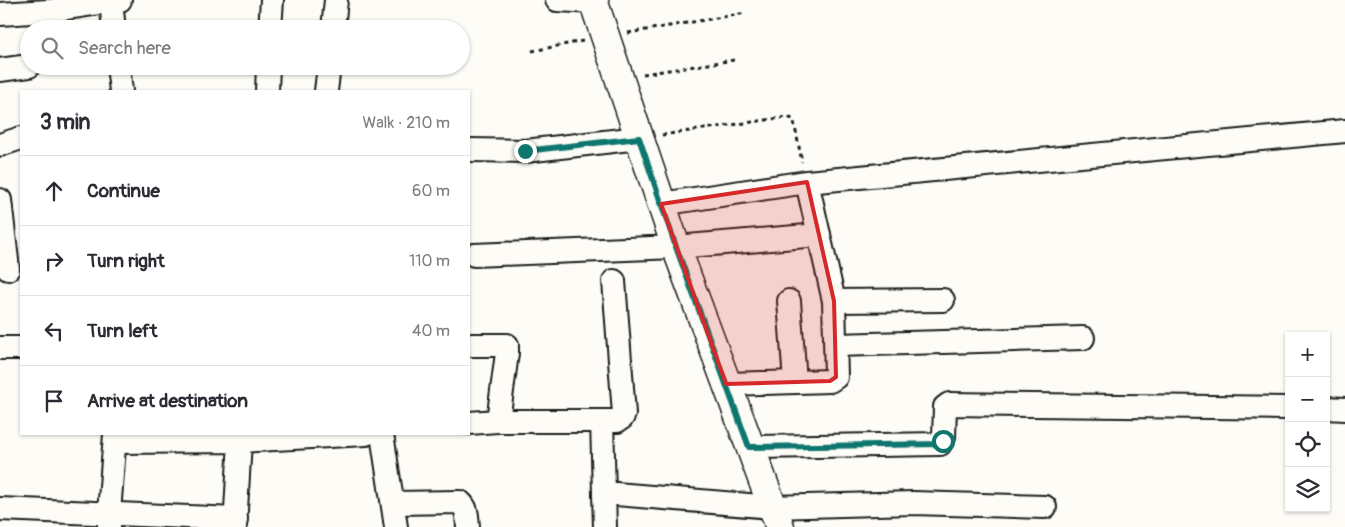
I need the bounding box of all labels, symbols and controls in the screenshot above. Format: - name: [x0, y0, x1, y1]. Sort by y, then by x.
- search box: [20, 20, 470, 75]
- icon: search: [38, 34, 66, 62]
- text: Search here: [78, 36, 171, 60]
- text: 3 min: [40, 109, 90, 136]
- text: Walk · 210 m: [362, 113, 450, 133]
- route end: [514, 140, 537, 163]
- icon: ahead: [40, 177, 68, 205]
- text: Continue: [87, 179, 160, 203]
- text: 60 m: [412, 181, 450, 201]
- icon: right: [40, 247, 68, 275]
- text: Turn right: [87, 249, 165, 273]
- text: 110 m: [409, 251, 450, 271]
- icon: left: [40, 317, 68, 345]
- text: Turn left: [87, 319, 157, 343]
- text: 40 m: [412, 321, 450, 341]
- map controls: [1285, 332, 1330, 512]
- button: +: [1285, 332, 1330, 377]
- button: −: [1285, 377, 1330, 422]
- icon: arrive: [40, 387, 68, 415]
- text: Arrive at destination: [87, 389, 248, 413]
- button: locate: [1285, 422, 1330, 467]
- route start: [932, 430, 955, 453]
- button: layers: [1285, 467, 1330, 512]

